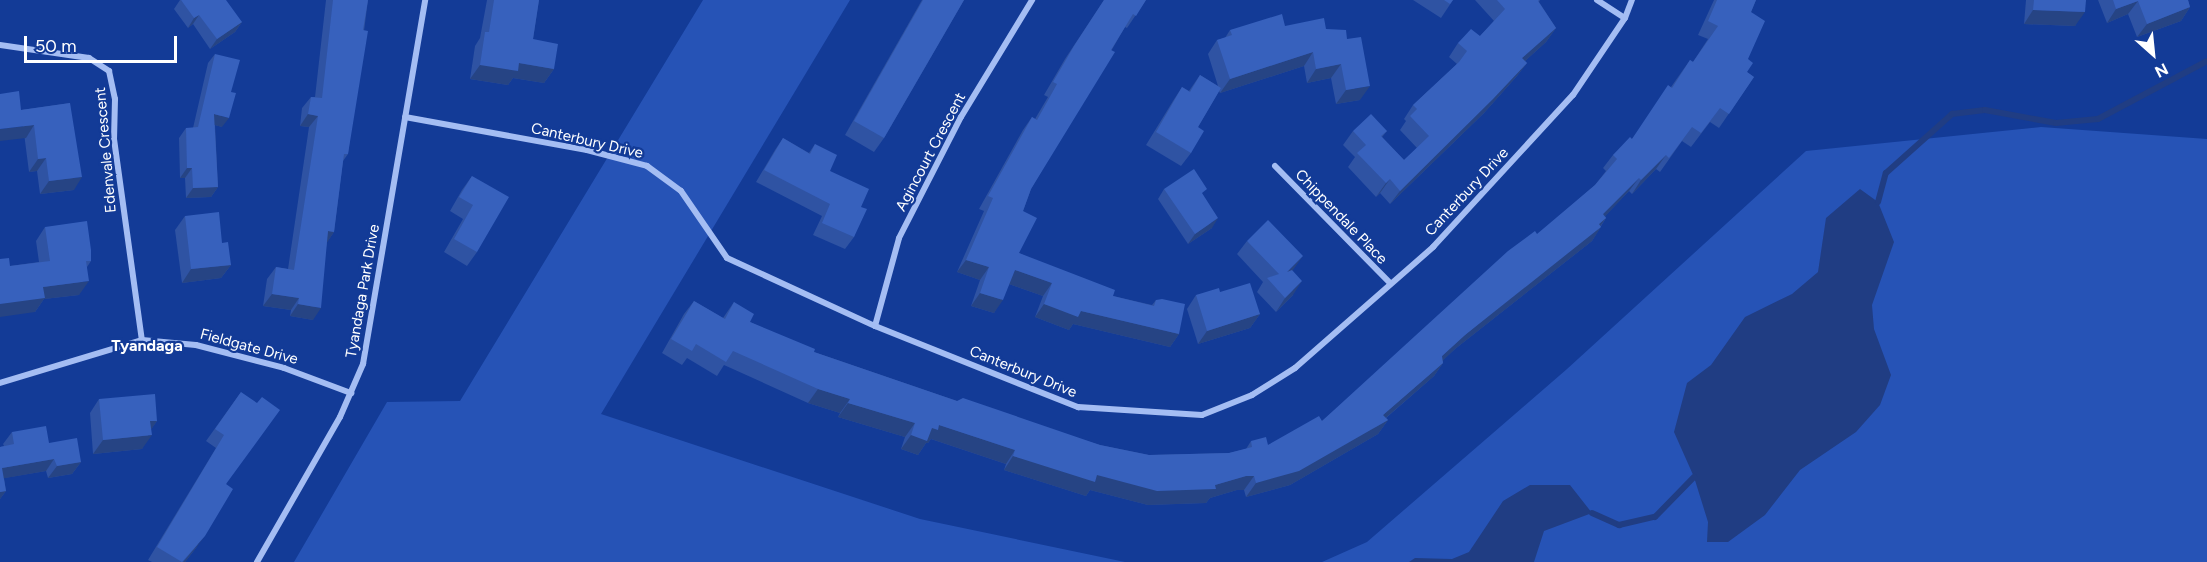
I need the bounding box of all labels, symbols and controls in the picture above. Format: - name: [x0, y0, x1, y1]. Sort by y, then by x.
- scale bar: [27, 24, 180, 62]
- north arrow: [2123, 24, 2183, 84]
- text: 50 m: [35, 35, 77, 57]
- text: N: [2152, 59, 2171, 82]
- street label: Edenvale Crescent: [92, 86, 120, 214]
- street label: Agincourt Crescent: [892, 90, 970, 214]
- street label: Canterbury Drive: [529, 119, 645, 163]
- street label: Canterbury Drive: [1421, 144, 1513, 240]
- street label: Chippendale Place: [1291, 166, 1391, 268]
- street label: Tyandaga Park Drive: [342, 223, 384, 359]
- street label: Fieldgate Drive: [198, 325, 300, 369]
- district label: Tyandaga: [111, 336, 183, 356]
- street label: Canterbury Drive: [967, 342, 1079, 402]

